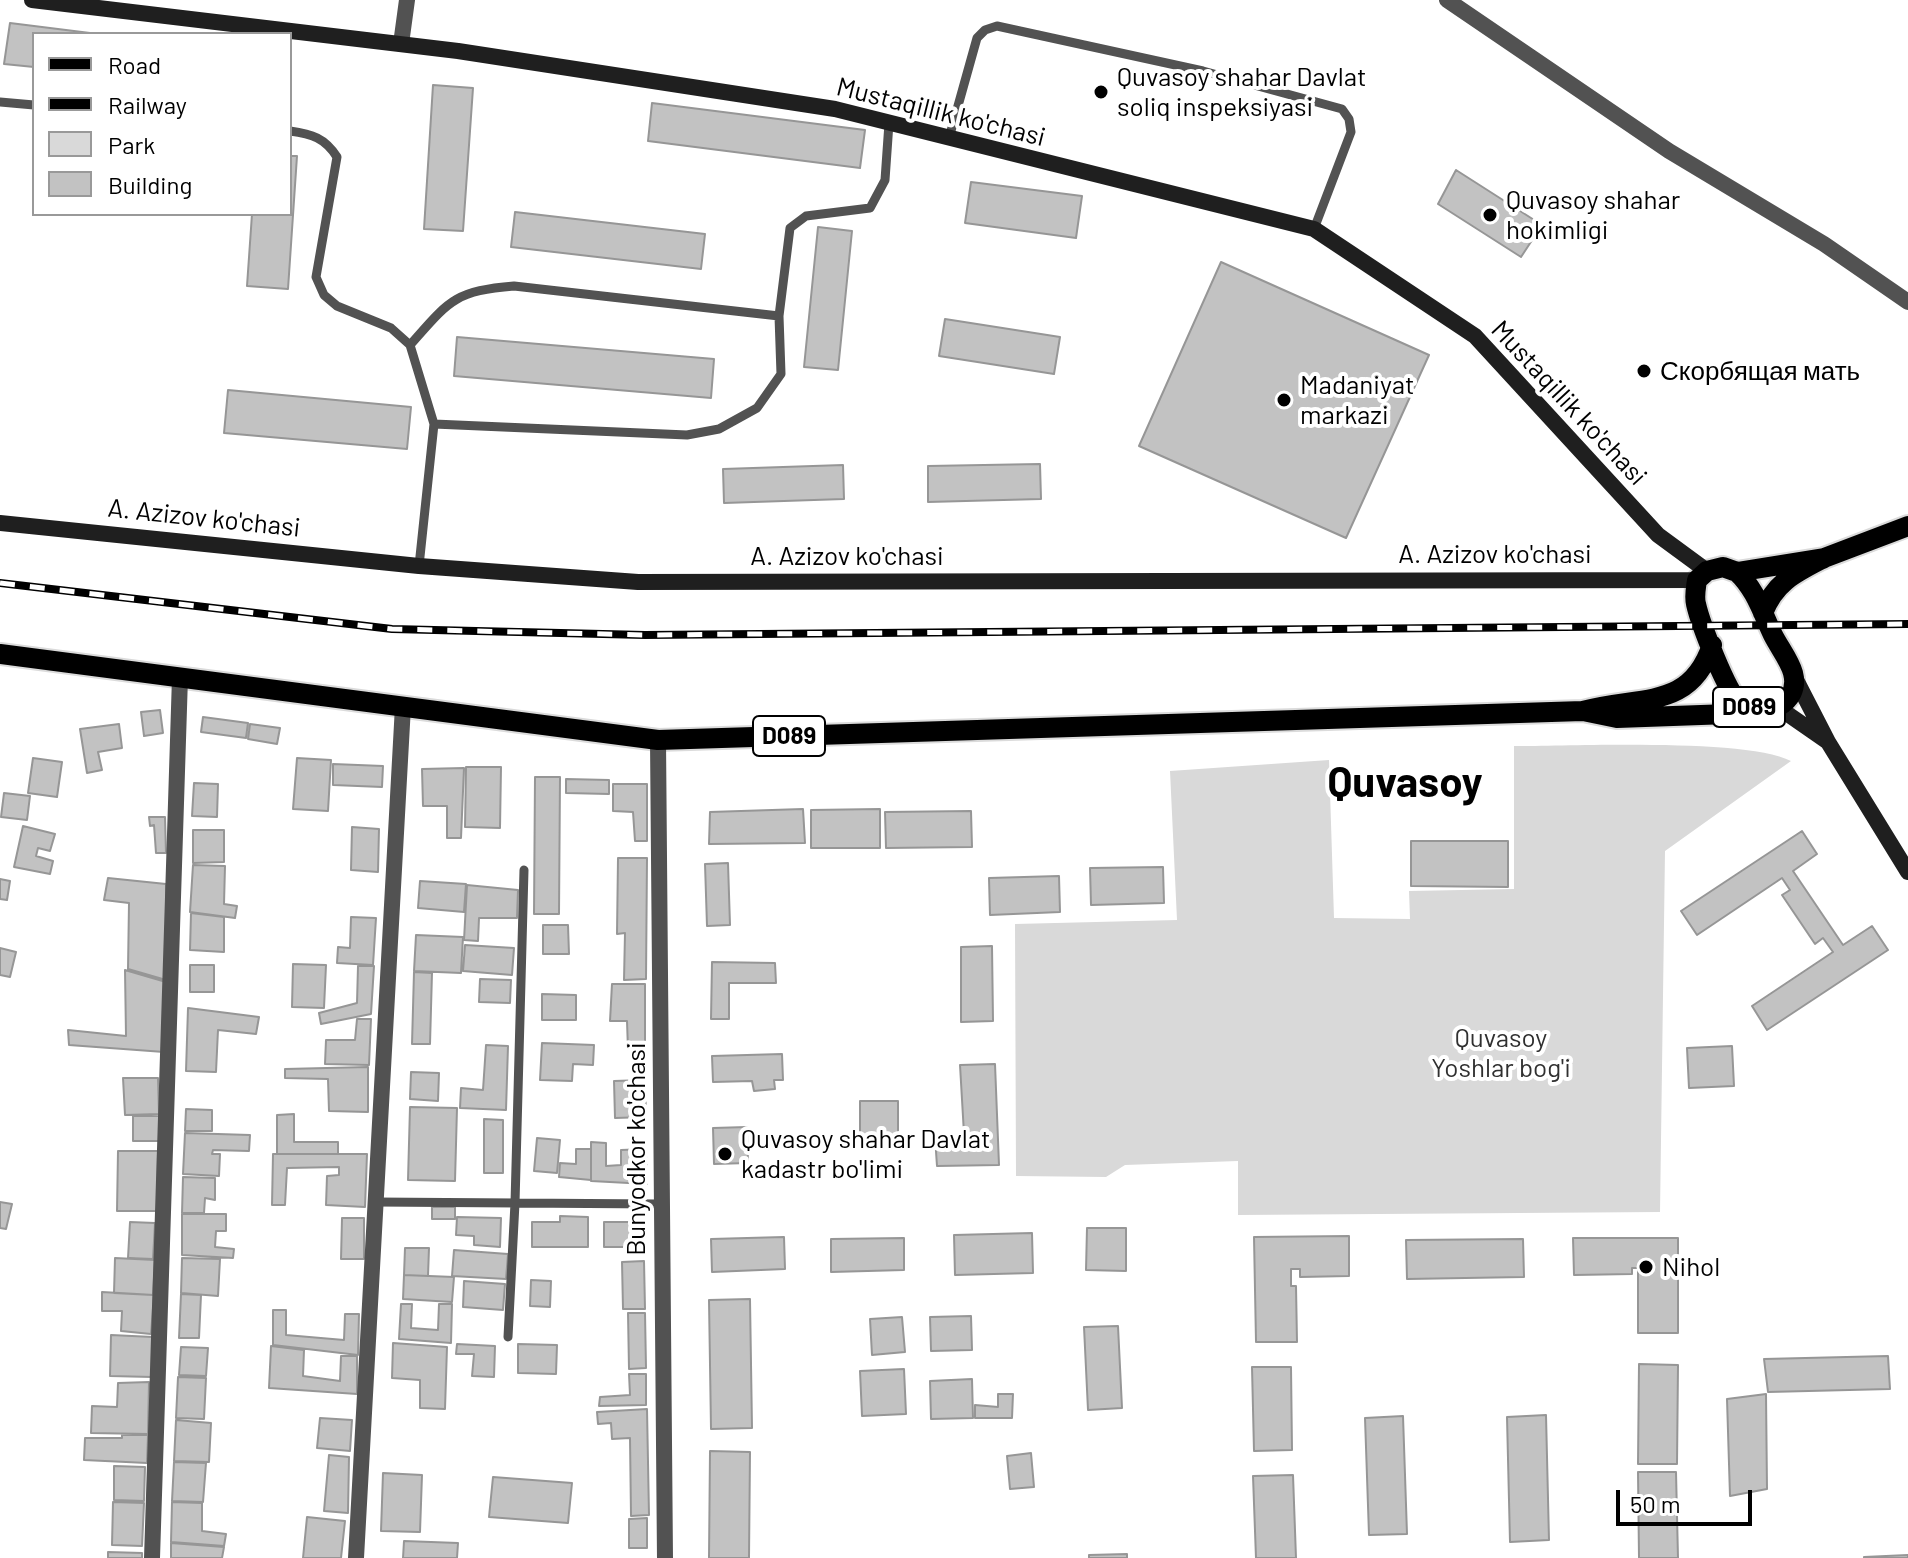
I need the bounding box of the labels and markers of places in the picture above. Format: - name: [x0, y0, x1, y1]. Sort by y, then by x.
- place label: Quvasoy shahar Davlat soliq inspeksiyasi: [1117, 61, 1366, 122]
- marker: Quvasoy shahar Davlat soliq inspeksiyasi: [1092, 83, 1110, 101]
- place label: Quvasoy shahar hokimligi: [1506, 184, 1680, 246]
- marker: Quvasoy shahar hokimligi: [1481, 206, 1499, 224]
- place label: Скорбящая мать: [1660, 355, 1860, 387]
- marker: Скорбящая мать: [1635, 362, 1653, 380]
- place label: Madaniyat markazi: [1300, 369, 1414, 430]
- marker: Madaniyat markazi: [1275, 391, 1293, 409]
- place label: Quvasoy shahar Davlat kadastr bo'limi: [741, 1123, 990, 1184]
- marker: Quvasoy shahar Davlat kadastr bo'limi: [716, 1145, 734, 1163]
- place label: Nihol: [1662, 1251, 1720, 1283]
- marker: Nihol: [1637, 1258, 1655, 1276]

